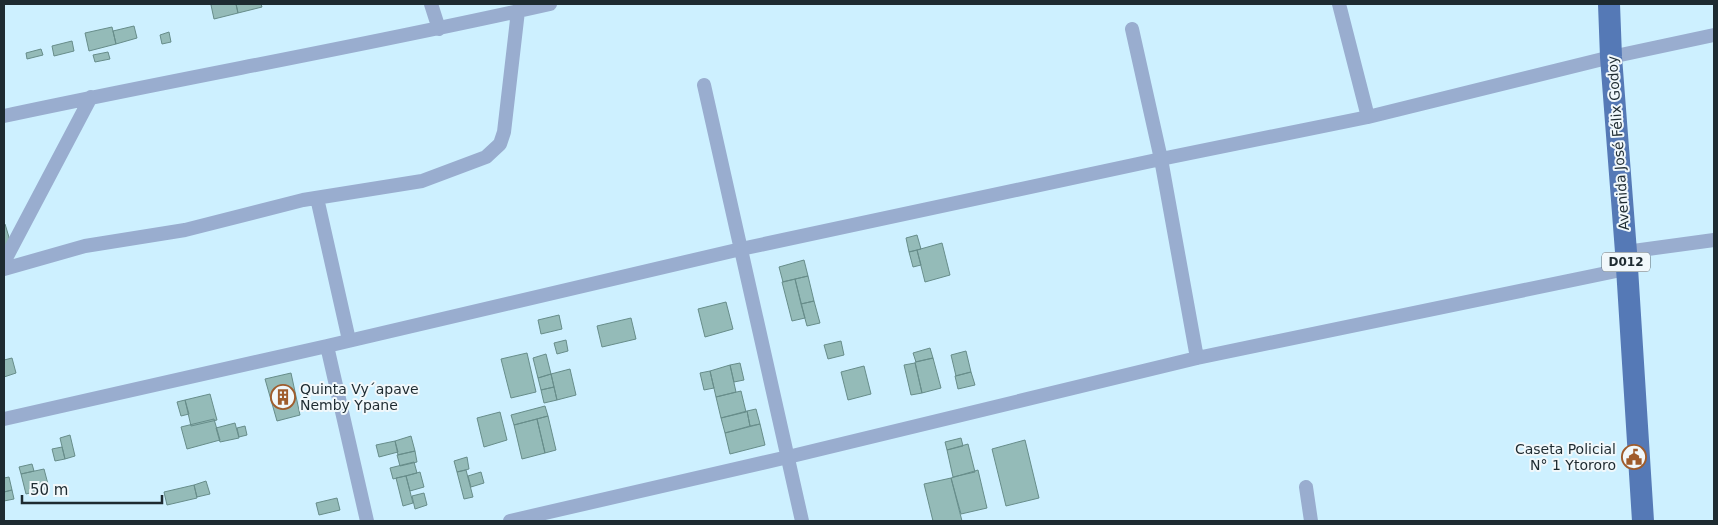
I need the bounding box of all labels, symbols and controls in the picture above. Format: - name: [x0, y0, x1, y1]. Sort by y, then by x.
- street label: Avenida José Félix Godoy: [1604, 55, 1632, 231]
- road number: D012: [1602, 252, 1650, 272]
- place label: Quinta Vy´apave Ñemby Ypane: [300, 381, 419, 413]
- building icon: Quinta Vy´apave Ñemby Ypane: [270, 384, 296, 410]
- place label: Caseta Policial N° 1 Ytororo: [1515, 441, 1616, 473]
- public building icon: Caseta Policial N° 1 Ytororo: [1621, 444, 1647, 470]
- scale bar: [22, 472, 162, 504]
- text: 50 m: [30, 481, 68, 499]

